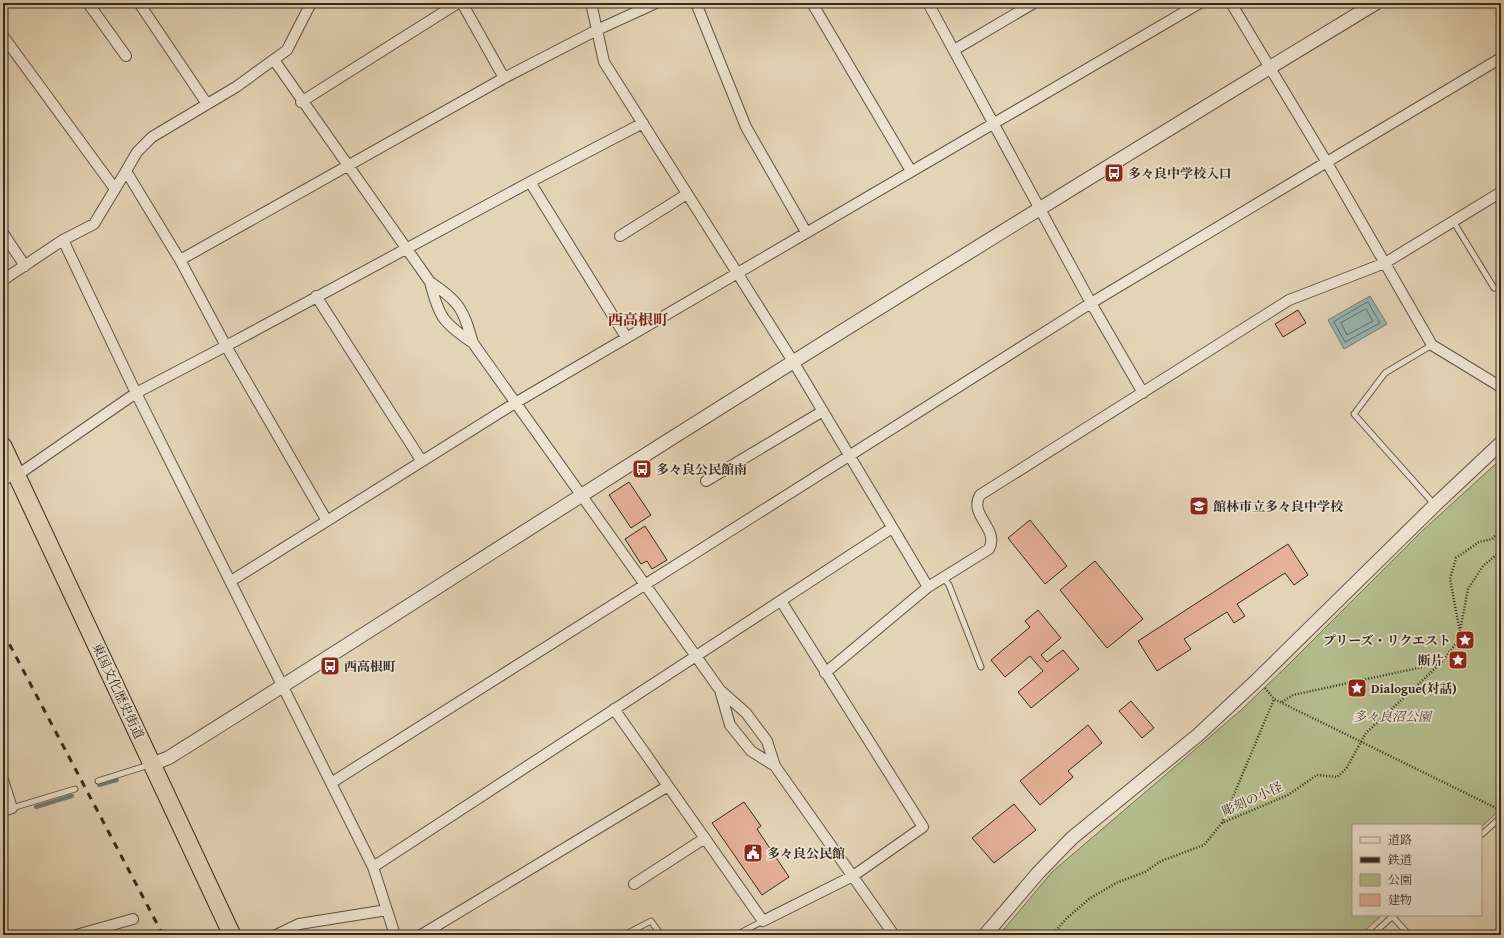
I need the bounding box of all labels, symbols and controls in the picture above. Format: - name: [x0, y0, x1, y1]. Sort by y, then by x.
- bus stop icon: 多々良中学校入口: [1103, 162, 1125, 184]
- place label: 多々良中学校入口: [1128, 164, 1232, 183]
- district label: 西高根町: [608, 309, 668, 330]
- bus stop icon: 多々良公民館南: [631, 458, 653, 480]
- place label: 多々良公民館南: [656, 460, 747, 479]
- school or university icon: 館林市立多々良中学校: [1188, 495, 1210, 517]
- place label: 館林市立多々良中学校: [1213, 497, 1344, 516]
- place icon: プリーズ・リクエスト: [1454, 629, 1476, 651]
- place label: プリーズ・リクエスト: [1323, 631, 1451, 650]
- street label: 東国文化歴史街道: [87, 640, 149, 742]
- place icon: 断片: [1447, 649, 1469, 671]
- place label: 断片: [1418, 651, 1444, 670]
- bus stop icon: 西高根町: [319, 655, 341, 677]
- place label: 西高根町: [344, 657, 396, 676]
- place icon: Dialogue(対話): [1346, 677, 1368, 699]
- place label: Dialogue(対話): [1371, 679, 1457, 698]
- park label: 多々良沼公園: [1353, 707, 1433, 726]
- street label: 彫刻の小径: [1218, 777, 1286, 821]
- legend: [1352, 824, 1482, 916]
- text: 道路: [1388, 831, 1412, 848]
- public building icon: 多々良公民館: [742, 842, 764, 864]
- place label: 多々良公民館: [767, 844, 845, 863]
- text: 鉄道: [1387, 851, 1412, 868]
- text: 公園: [1388, 871, 1412, 888]
- text: 建物: [1388, 891, 1412, 908]

